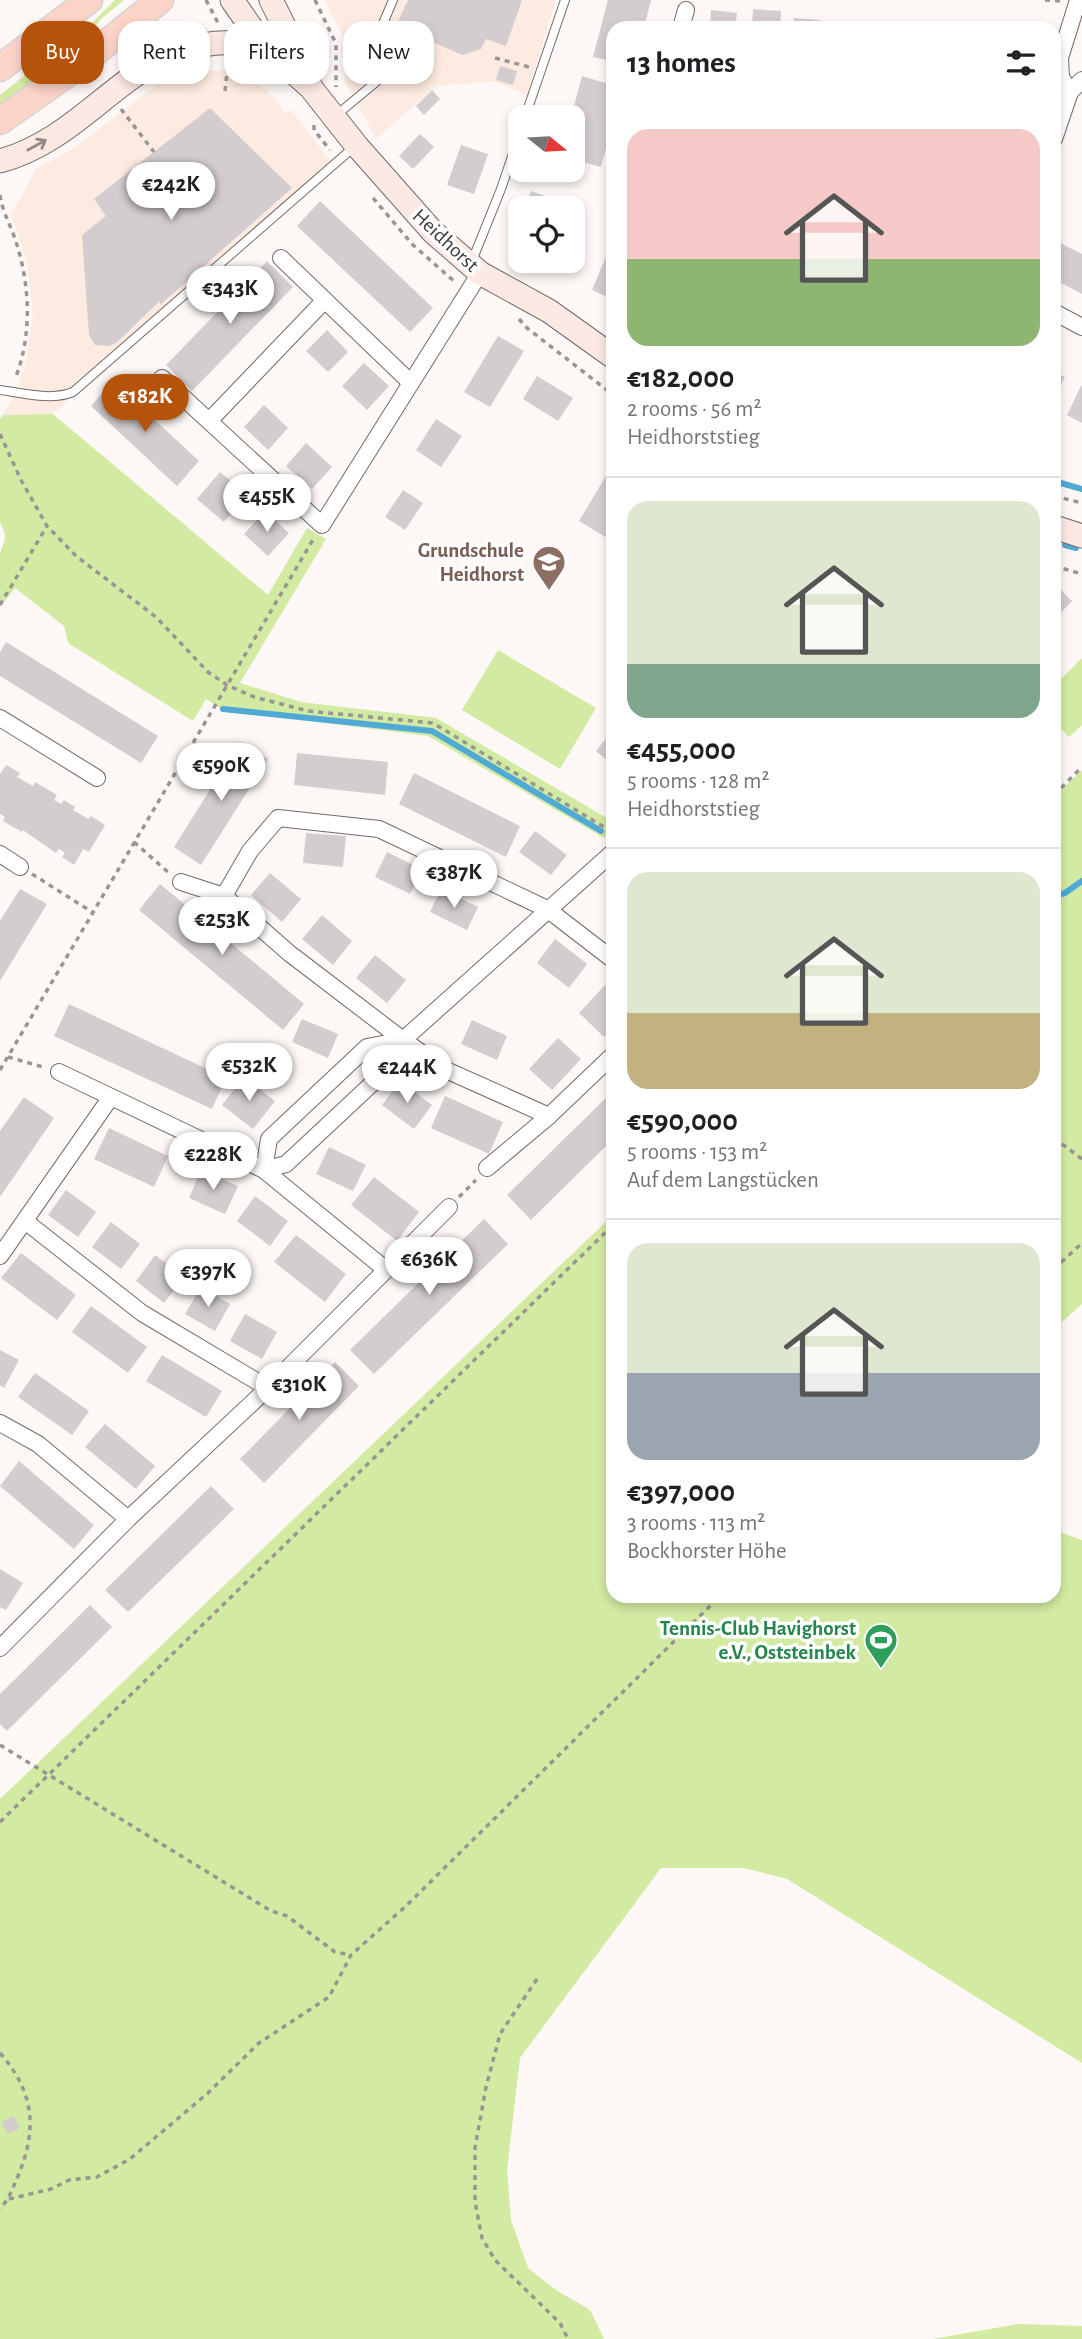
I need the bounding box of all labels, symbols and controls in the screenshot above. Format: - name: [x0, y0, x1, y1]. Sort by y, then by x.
- chip: Buy: [21, 21, 104, 84]
- chip: Rent: [118, 21, 210, 84]
- chip: Filters: [224, 21, 329, 84]
- chip: New: [343, 21, 434, 84]
- icon: filters: [1002, 44, 1040, 82]
- text: 13 homes: [627, 48, 736, 78]
- north arrow: [508, 105, 584, 182]
- map controls: [508, 105, 585, 273]
- one-way arrow: [26, 138, 47, 151]
- pin: €242K: [122, 162, 220, 222]
- text: €242K: [142, 173, 200, 196]
- icon: home: [771, 175, 897, 301]
- button: locate: [508, 196, 585, 273]
- street label: Heidhorst: [409, 205, 483, 276]
- pin: €343K: [181, 266, 279, 326]
- text: €343K: [202, 277, 258, 300]
- text: €182,000: [627, 363, 735, 393]
- pin: €182K: [96, 374, 194, 434]
- text: €182K: [118, 385, 172, 408]
- text: 2 rooms · 56 m²: [627, 398, 761, 421]
- text: Heidhorststieg: [627, 426, 760, 449]
- pin: €455K: [218, 475, 316, 534]
- text: €455K: [239, 485, 295, 508]
- place label: Grundschule Heidhorst: [418, 540, 524, 585]
- school or university icon: Grundschule Heidhorst: [530, 543, 568, 592]
- icon: home: [771, 547, 897, 673]
- text: €455,000: [627, 735, 736, 765]
- pin: €590K: [172, 744, 270, 803]
- text: €590K: [192, 754, 250, 777]
- text: 5 rooms · 128 m²: [627, 770, 769, 793]
- text: Heidhorststieg: [627, 798, 760, 821]
- pin: €387K: [405, 850, 503, 910]
- text: €387K: [426, 861, 482, 884]
- pin: €253K: [173, 898, 271, 957]
- text: €253K: [195, 908, 249, 931]
- icon: home: [771, 918, 897, 1044]
- pin: €532K: [200, 1044, 298, 1103]
- pin: €244K: [358, 1046, 456, 1105]
- text: €532K: [222, 1054, 276, 1077]
- text: €244K: [378, 1056, 436, 1079]
- text: €590,000: [627, 1106, 738, 1136]
- pin: €228K: [164, 1132, 262, 1192]
- text: 5 rooms · 153 m²: [627, 1141, 767, 1164]
- text: €228K: [184, 1143, 242, 1166]
- text: Auf dem Langstücken: [627, 1169, 819, 1192]
- pin: €636K: [380, 1238, 478, 1297]
- text: €636K: [401, 1248, 457, 1271]
- pin: €397K: [159, 1250, 257, 1309]
- text: €397K: [180, 1260, 236, 1283]
- icon: home: [771, 1289, 897, 1415]
- pin: €310K: [250, 1362, 348, 1422]
- text: €310K: [272, 1373, 326, 1396]
- text: €397,000: [627, 1477, 735, 1507]
- text: 3 rooms · 113 m²: [627, 1512, 765, 1535]
- text: Bockhorster Höhe: [627, 1540, 787, 1563]
- place label: Tennis-Club Havighorst e.V., Oststeinbek: [660, 1618, 857, 1663]
- sports icon: Tennis-Club Havighorst e.V., Oststeinbek: [862, 1621, 900, 1670]

